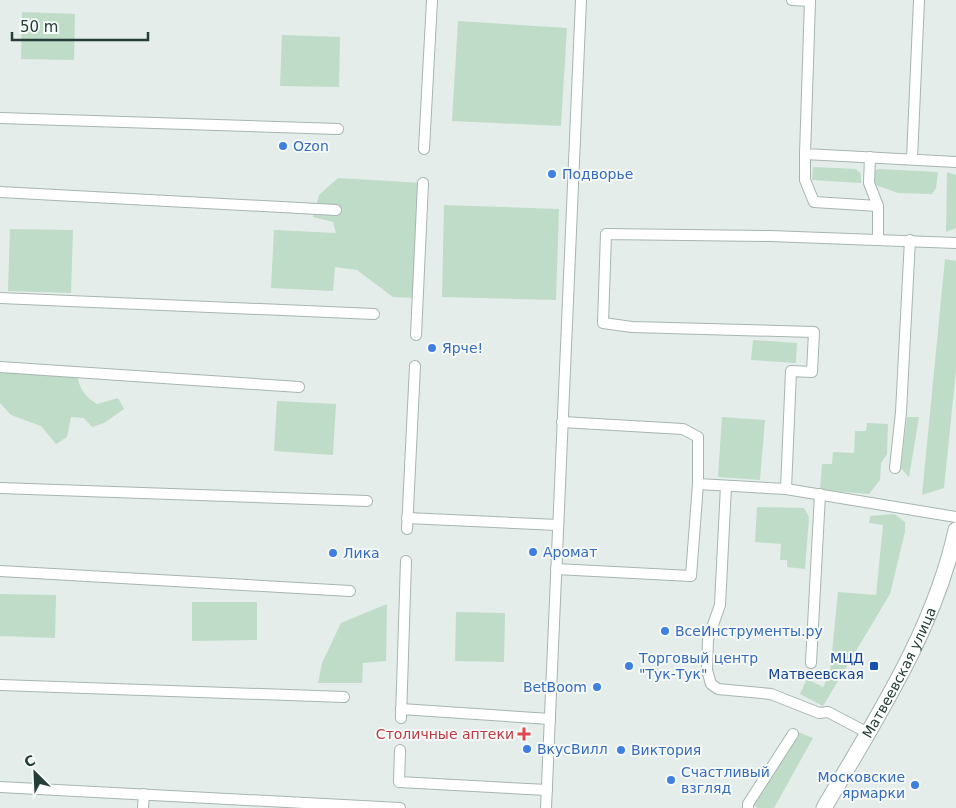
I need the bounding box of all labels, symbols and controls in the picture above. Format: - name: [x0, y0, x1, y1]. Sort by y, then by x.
- scale bar: [12, 10, 149, 42]
- text: 50 m: [20, 18, 58, 36]
- place label: Ozon: [293, 138, 329, 154]
- marker: Ozon: [277, 140, 289, 152]
- place label: Подворье: [562, 166, 633, 182]
- marker: Подворье: [546, 168, 558, 180]
- place label: Ярче!: [442, 340, 483, 356]
- marker: Ярче!: [426, 342, 438, 354]
- place label: Аромат: [543, 544, 597, 560]
- place label: Лика: [343, 545, 380, 561]
- marker: Аромат: [527, 546, 539, 558]
- marker: Лика: [327, 547, 339, 559]
- street label: Матвеевская улица: [859, 605, 939, 741]
- place label: ВсеИнструменты.ру: [675, 623, 823, 639]
- marker: ВсеИнструменты.ру: [659, 625, 671, 637]
- place label: Торговый центр "Тук-Тук": [638, 650, 758, 682]
- place label: МЦД Матвеевская: [768, 650, 864, 682]
- marker: Торговый центр "Тук-Тук": [623, 660, 635, 672]
- marker: МЦД Матвеевская: [868, 660, 880, 672]
- place label: BetBoom: [523, 679, 587, 695]
- marker: BetBoom: [591, 681, 603, 693]
- place label: Столичные аптеки: [376, 726, 514, 742]
- marker: Столичные аптеки: [518, 728, 530, 740]
- place label: ВкусВилл: [537, 741, 608, 757]
- place label: Виктория: [631, 742, 701, 758]
- marker: ВкусВилл: [521, 743, 533, 755]
- marker: Виктория: [615, 744, 627, 756]
- north arrow: [10, 748, 60, 798]
- text: С: [22, 752, 38, 771]
- place label: Счастливый взгляд: [681, 764, 770, 796]
- place label: Московские ярмарки: [818, 769, 905, 801]
- marker: Счастливый взгляд: [665, 774, 677, 786]
- marker: Московские ярмарки: [909, 779, 921, 791]

